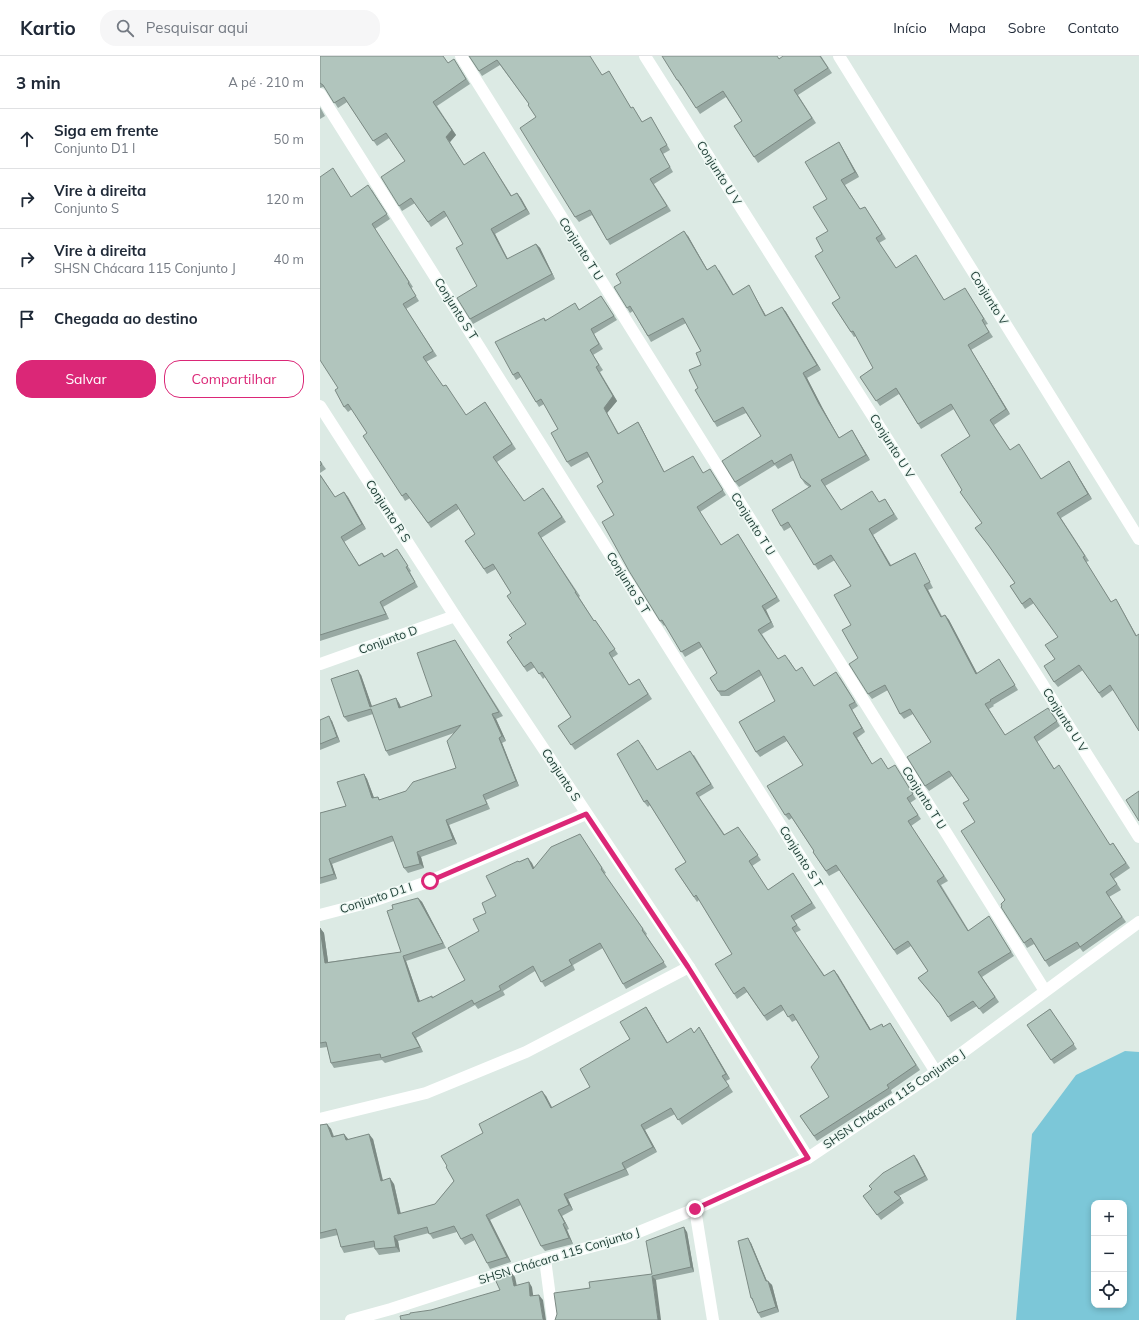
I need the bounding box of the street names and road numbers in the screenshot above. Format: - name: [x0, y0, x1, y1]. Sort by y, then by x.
- street label: Conjunto U V: [694, 138, 745, 208]
- street label: Conjunto T U: [556, 214, 607, 283]
- street label: Conjunto V: [967, 268, 1012, 328]
- street label: Conjunto S T: [431, 275, 482, 343]
- street label: Conjunto U V: [867, 411, 918, 481]
- street label: Conjunto R S: [363, 477, 414, 545]
- street label: Conjunto T U: [728, 489, 779, 558]
- street label: Conjunto S T: [603, 549, 654, 617]
- street label: Conjunto D: [356, 622, 419, 657]
- street label: Conjunto U V: [1040, 685, 1091, 755]
- street label: Conjunto S: [539, 745, 584, 804]
- street label: Conjunto T U: [899, 763, 950, 832]
- street label: Conjunto S T: [776, 823, 827, 891]
- street label: Conjunto D1 I: [338, 879, 414, 916]
- street label: SHSN Chácara 115 Conjunto J: [820, 1045, 967, 1152]
- street label: SHSN Chácara 115 Conjunto J: [476, 1224, 641, 1287]

